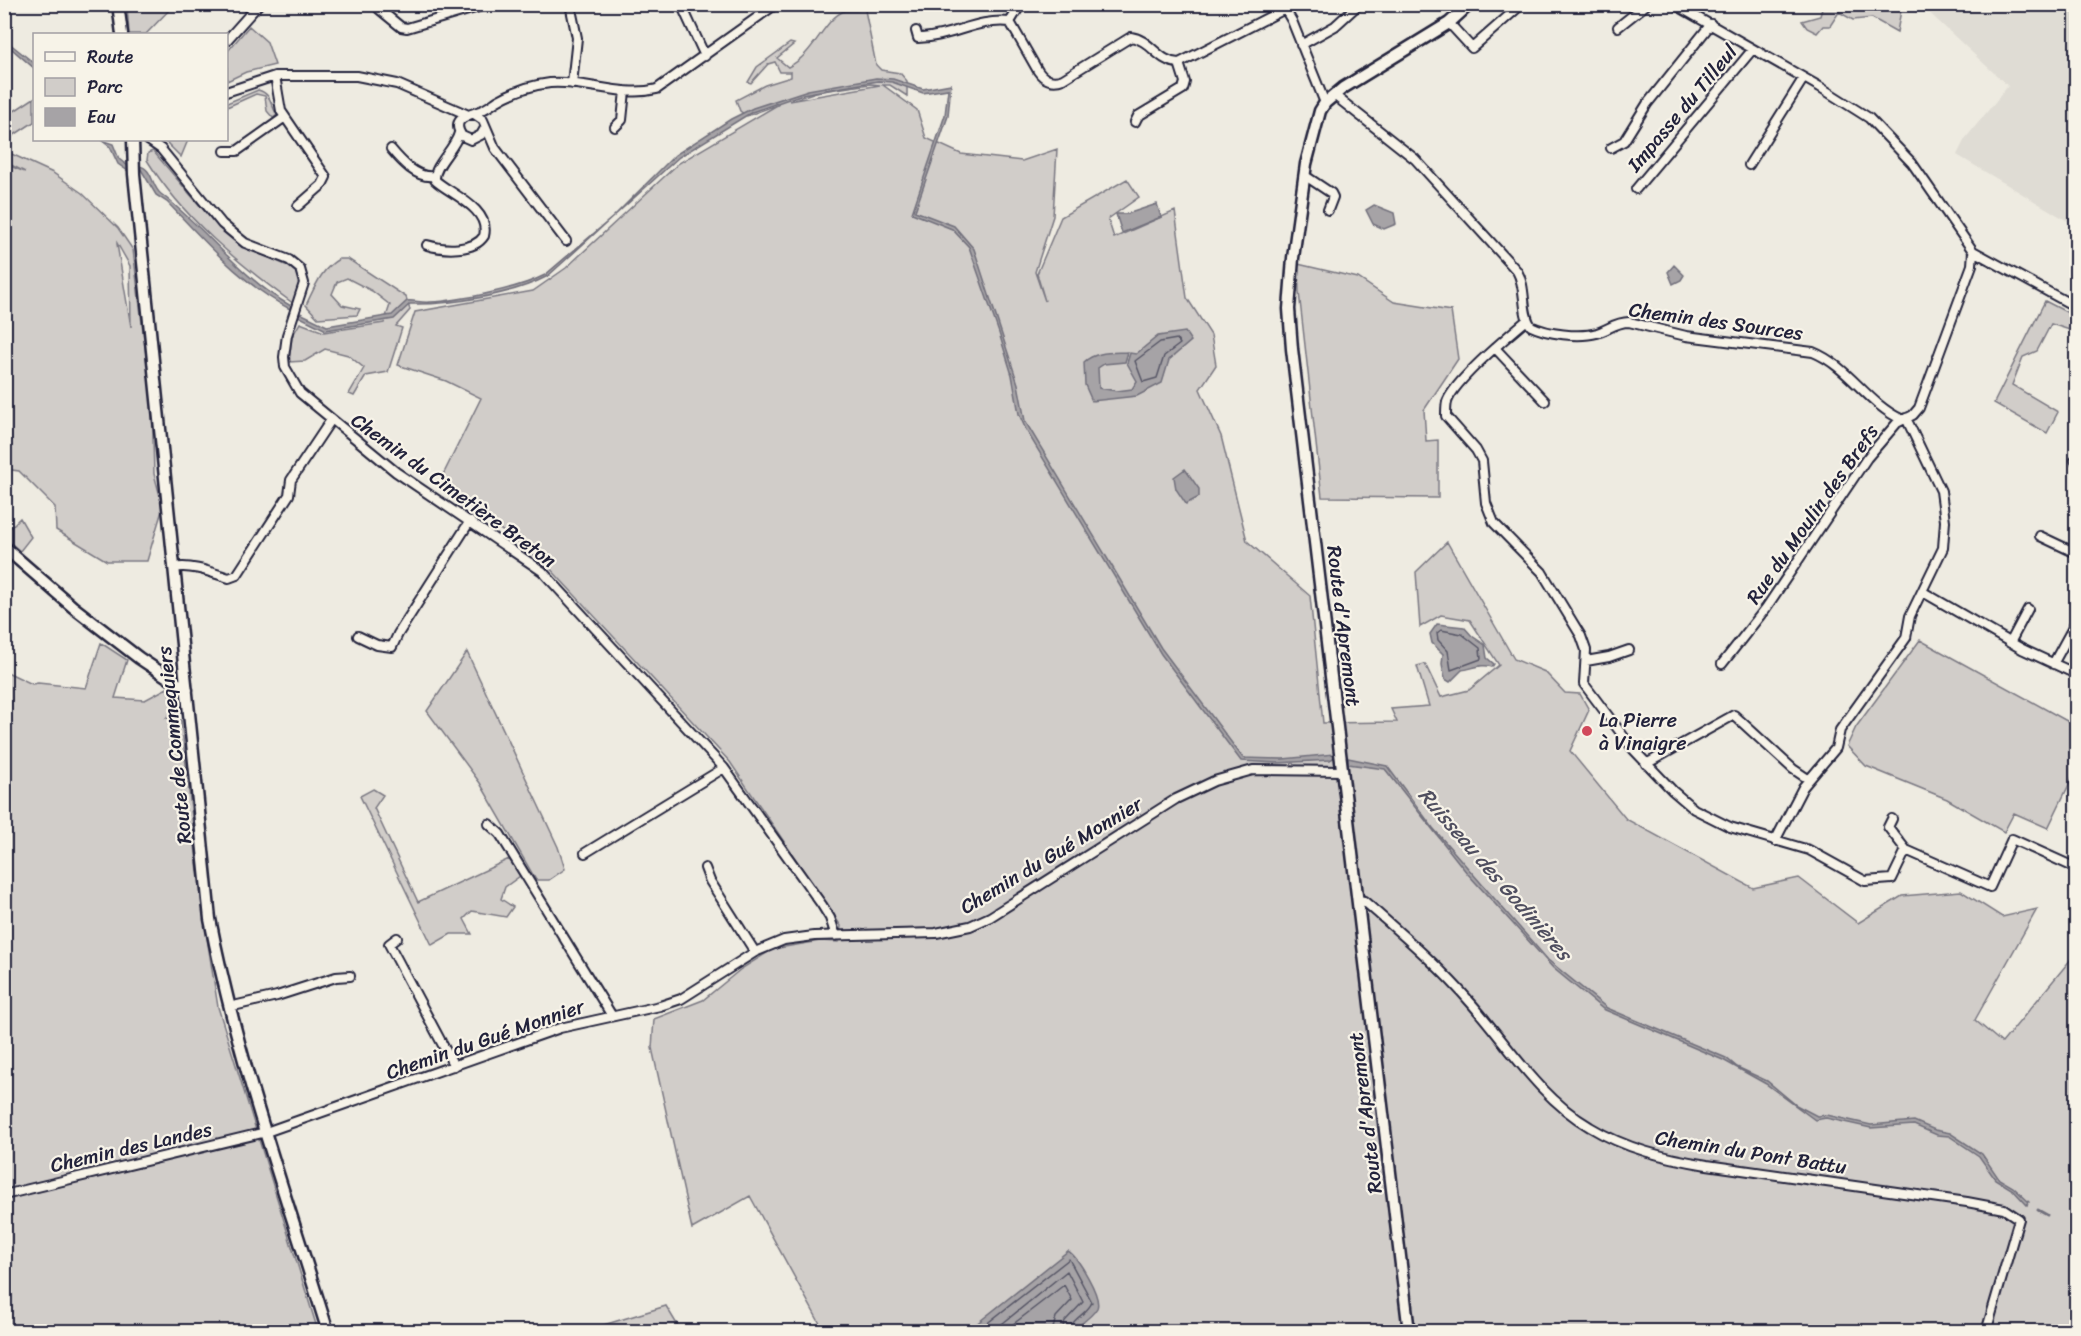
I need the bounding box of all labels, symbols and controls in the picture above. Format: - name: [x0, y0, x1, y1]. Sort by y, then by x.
- legend: [33, 33, 228, 141]
- street label: Impasse du Tilleul: [1618, 36, 1747, 181]
- text: Route: [87, 41, 134, 73]
- text: Parc: [87, 71, 123, 103]
- text: Eau: [87, 101, 116, 133]
- street label: Chemin des Sources: [1627, 292, 1806, 351]
- street label: Chemin du Cimetière Breton: [343, 403, 564, 577]
- street label: Rue du Moulin des Brefs: [1737, 416, 1888, 612]
- street label: Route d'Apremont: [1316, 544, 1371, 709]
- street label: Route de Commequiers: [147, 644, 202, 846]
- place label: La Pierre à Vinaigre: [1599, 703, 1687, 761]
- marker: La Pierre à Vinaigre: [1580, 724, 1594, 738]
- water label: Ruisseau des Godinières: [1408, 778, 1583, 971]
- street label: Chemin du Gué Monnier: [953, 786, 1150, 924]
- street label: Chemin du Gué Monnier: [381, 989, 590, 1090]
- street label: Route d'Apremont: [1338, 1030, 1393, 1195]
- street label: Chemin des Landes: [47, 1112, 216, 1183]
- street label: Chemin du Pont Battu: [1653, 1120, 1849, 1185]

